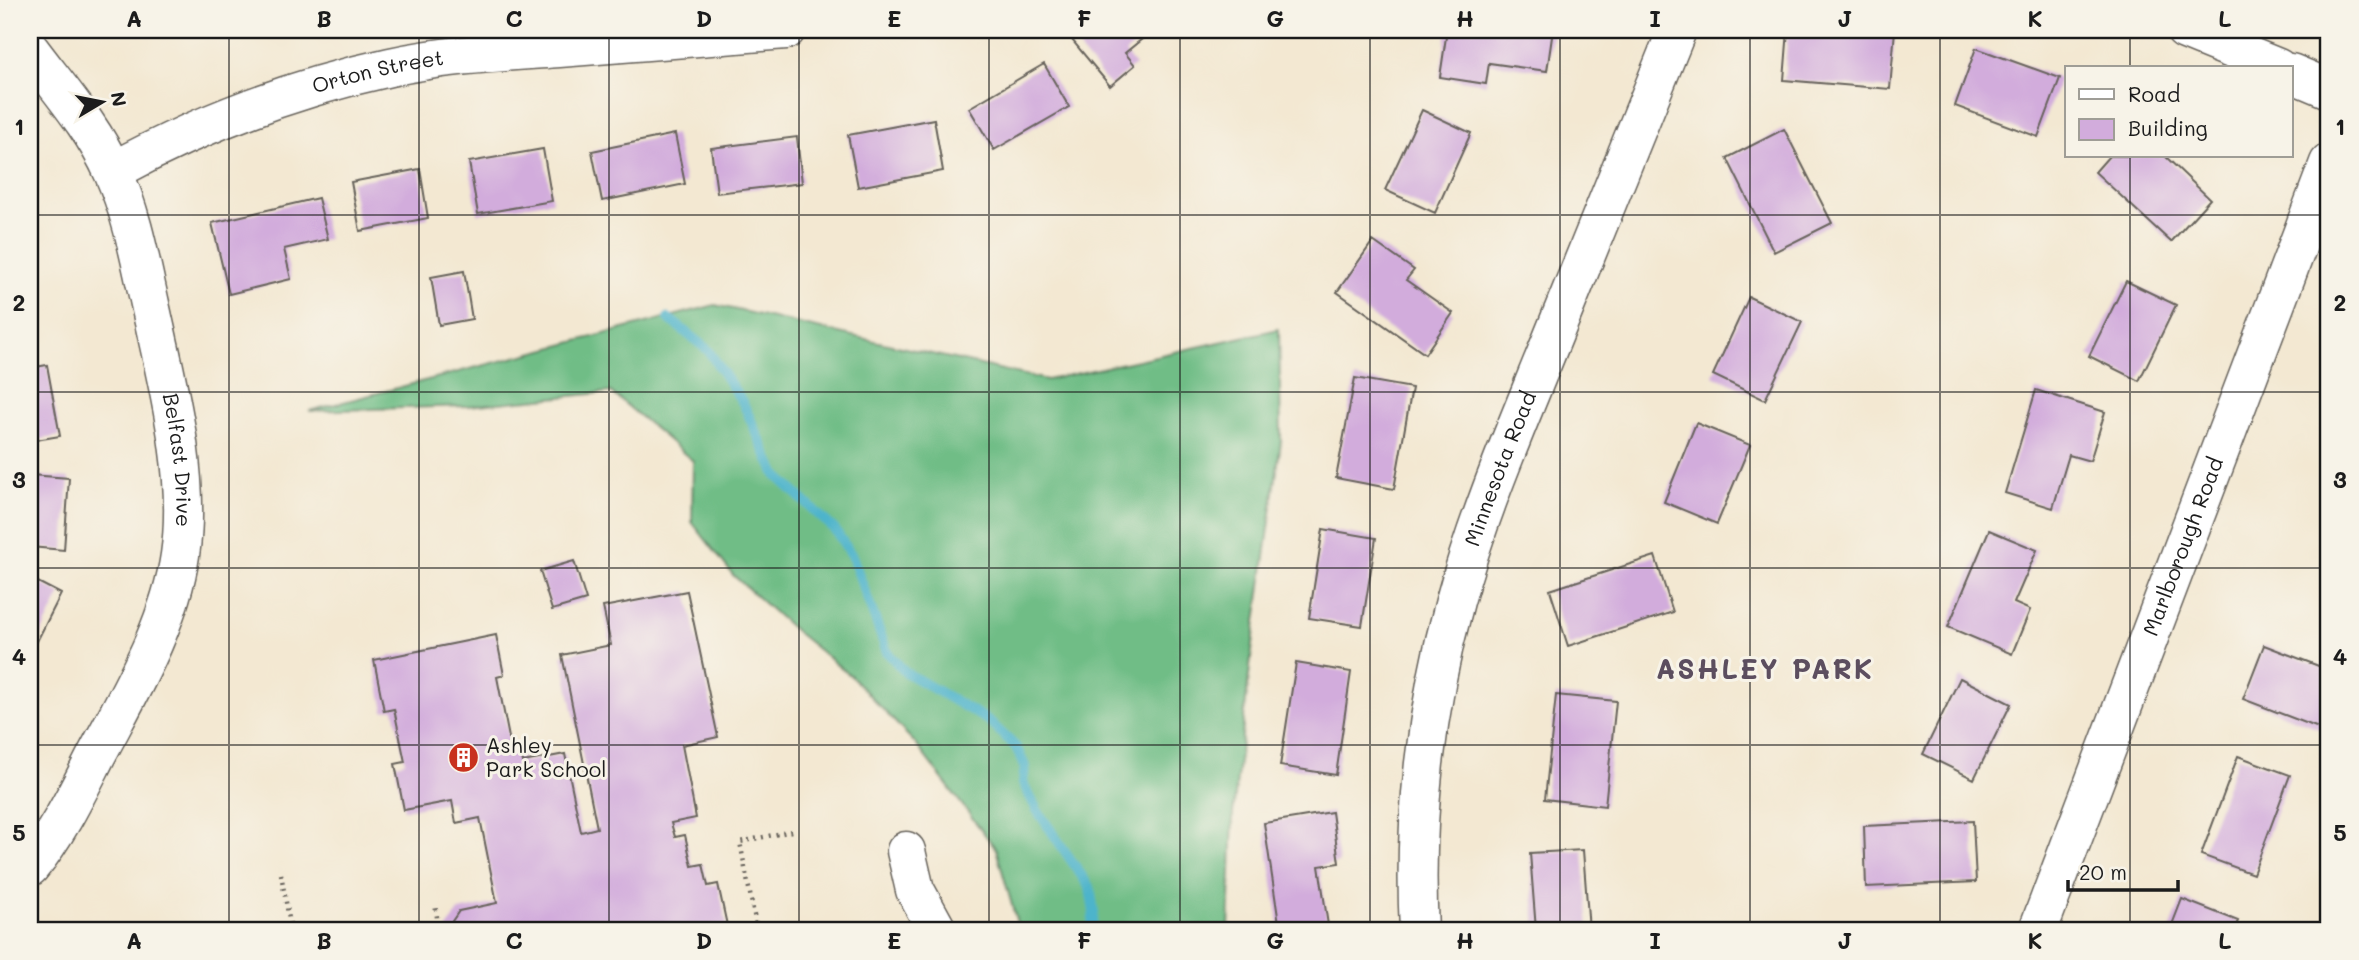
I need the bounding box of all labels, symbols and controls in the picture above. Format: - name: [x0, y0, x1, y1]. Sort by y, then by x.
- text: A: [126, 3, 142, 33]
- text: B: [316, 3, 332, 33]
- text: C: [505, 3, 523, 33]
- text: D: [696, 3, 712, 33]
- text: E: [887, 3, 901, 33]
- text: F: [1077, 3, 1091, 33]
- text: G: [1266, 3, 1284, 33]
- text: H: [1456, 3, 1474, 33]
- text: I: [1649, 3, 1661, 33]
- text: J: [1837, 3, 1853, 33]
- text: K: [2027, 3, 2043, 33]
- text: L: [2218, 3, 2232, 33]
- street label: Orton Street: [308, 43, 445, 99]
- north arrow: [66, 66, 136, 136]
- legend: [2065, 66, 2292, 158]
- text: Road: [2128, 80, 2180, 107]
- text: N: [106, 90, 133, 108]
- text: 1: [14, 111, 24, 141]
- text: 1: [2335, 111, 2345, 141]
- text: Building: [2128, 114, 2208, 141]
- text: 2: [13, 287, 25, 317]
- text: 2: [2334, 287, 2346, 317]
- street label: Minnesota Road: [1458, 387, 1541, 549]
- street label: Belfast Drive: [158, 391, 198, 527]
- street label: Marlborough Road: [2136, 453, 2228, 639]
- text: 3: [12, 464, 26, 494]
- text: 3: [2333, 464, 2347, 494]
- text: 4: [12, 641, 26, 671]
- text: 4: [2333, 641, 2347, 671]
- district label: ASHLEY PARK: [1656, 650, 1874, 686]
- place label: Ashley Park School: [486, 731, 607, 782]
- building icon: Ashley Park School: [446, 741, 480, 775]
- text: 5: [12, 817, 26, 847]
- text: 5: [2333, 817, 2347, 847]
- scale bar: [2068, 848, 2179, 892]
- text: 20 m: [2079, 858, 2127, 885]
- text: A: [126, 925, 142, 955]
- text: B: [316, 925, 332, 955]
- text: C: [505, 925, 523, 955]
- text: D: [696, 925, 712, 955]
- text: E: [887, 925, 901, 955]
- text: F: [1077, 925, 1091, 955]
- text: G: [1266, 925, 1284, 955]
- text: H: [1456, 925, 1474, 955]
- text: I: [1649, 925, 1661, 955]
- text: J: [1837, 925, 1853, 955]
- text: K: [2027, 925, 2043, 955]
- text: L: [2218, 925, 2232, 955]

